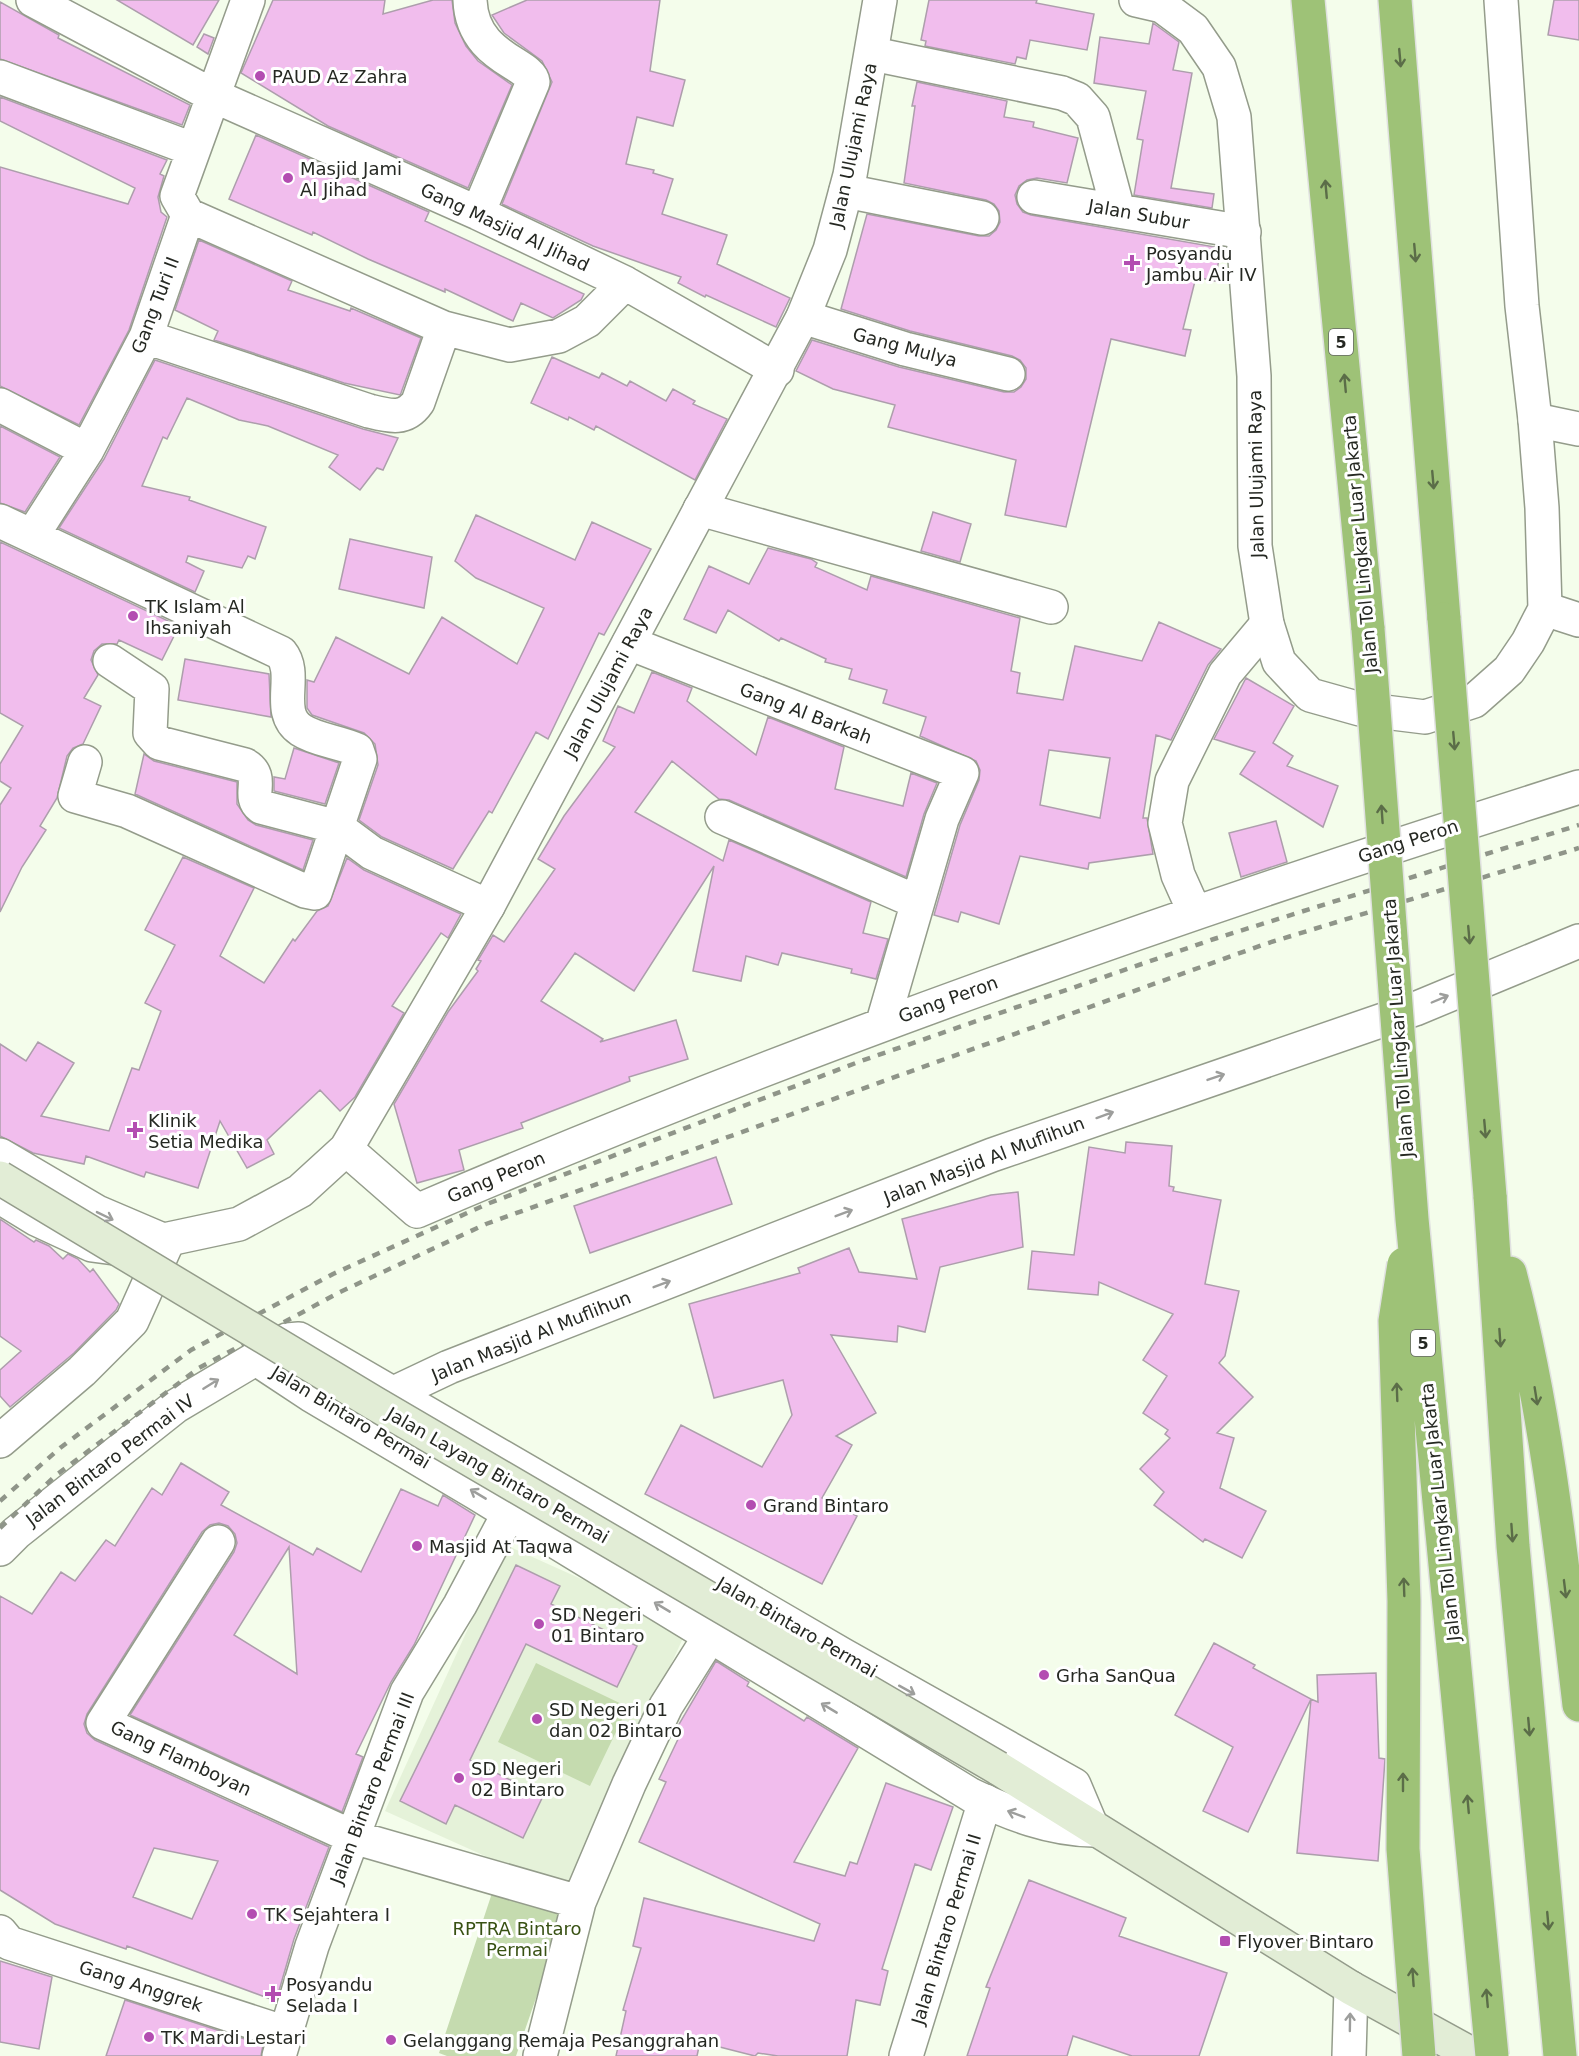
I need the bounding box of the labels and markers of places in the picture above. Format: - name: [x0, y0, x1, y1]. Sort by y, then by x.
- place label: PAUD Az Zahra: [272, 66, 407, 87]
- marker: PAUD Az Zahra: [253, 69, 267, 83]
- place label: Masjid Jami Al Jihad: [300, 158, 402, 200]
- marker: Masjid Jami Al Jihad: [281, 171, 295, 185]
- place label: Posyandu Jambu Air IV: [1145, 243, 1257, 285]
- marker: Posyandu Jambu Air IV: [1123, 254, 1141, 272]
- place label: TK Islam Al Ihsaniyah: [144, 596, 245, 638]
- marker: TK Islam Al Ihsaniyah: [126, 609, 140, 623]
- place label: Klinik Setia Medika: [148, 1110, 263, 1152]
- marker: Klinik Setia Medika: [126, 1121, 144, 1139]
- place label: Grand Bintaro: [763, 1495, 889, 1516]
- marker: Grand Bintaro: [744, 1498, 758, 1512]
- place label: Masjid At Taqwa: [429, 1536, 573, 1557]
- marker: Masjid At Taqwa: [410, 1539, 424, 1553]
- place label: SD Negeri 01 Bintaro: [551, 1604, 645, 1646]
- marker: SD Negeri 01 Bintaro: [532, 1617, 546, 1631]
- place label: Grha SanQua: [1056, 1665, 1176, 1686]
- marker: Grha SanQua: [1037, 1668, 1051, 1682]
- place label: SD Negeri 01 dan 02 Bintaro: [549, 1699, 682, 1741]
- marker: SD Negeri 01 dan 02 Bintaro: [530, 1712, 544, 1726]
- place label: SD Negeri 02 Bintaro: [471, 1758, 565, 1800]
- marker: SD Negeri 02 Bintaro: [452, 1771, 466, 1785]
- place label: TK Sejahtera I: [263, 1904, 390, 1925]
- marker: TK Sejahtera I: [245, 1907, 259, 1921]
- place label: Flyover Bintaro: [1237, 1931, 1374, 1952]
- marker: Flyover Bintaro: [1218, 1934, 1232, 1948]
- place label: Posyandu Selada I: [286, 1974, 373, 2016]
- marker: Posyandu Selada I: [264, 1985, 282, 2003]
- place label: TK Mardi Lestari: [160, 2027, 306, 2048]
- marker: TK Mardi Lestari: [142, 2030, 156, 2044]
- place label: Gelanggang Remaja Pesanggrahan: [403, 2030, 719, 2051]
- marker: Gelanggang Remaja Pesanggrahan: [384, 2033, 398, 2047]

